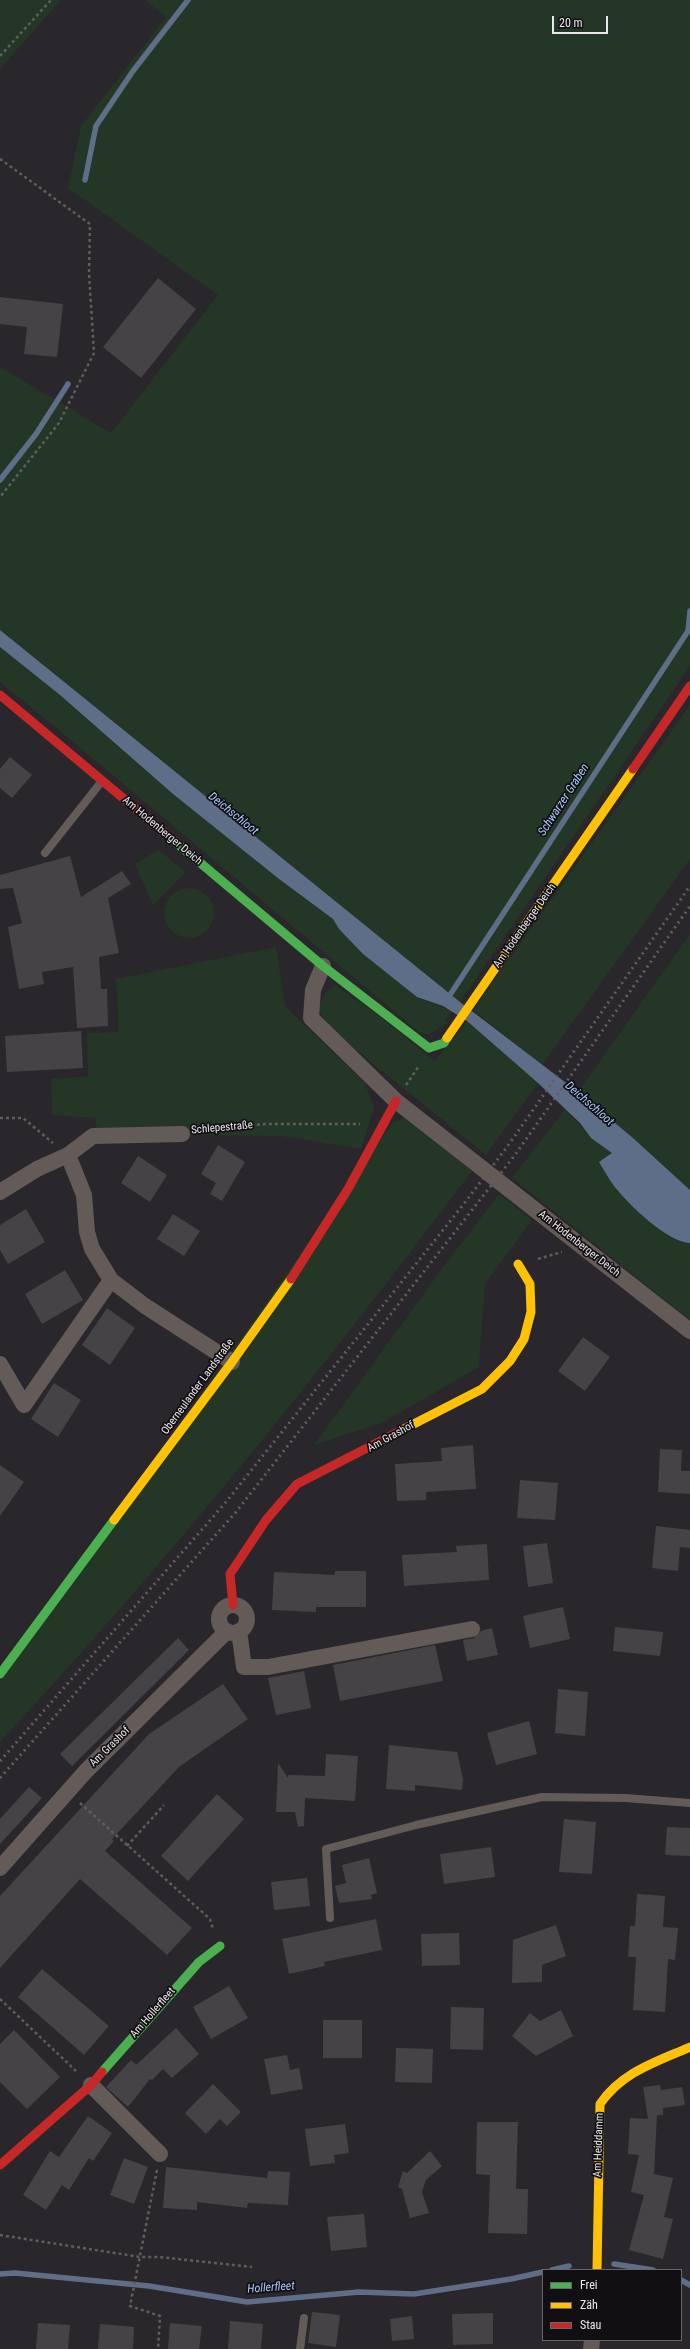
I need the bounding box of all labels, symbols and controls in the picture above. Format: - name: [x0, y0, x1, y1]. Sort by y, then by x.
- scale bar: [554, 8, 610, 34]
- text: 20 m: [559, 16, 583, 30]
- water label: Schwarzer Graben: [535, 761, 593, 839]
- water label: Deichschloot: [205, 790, 261, 838]
- street label: Am Hodenberger Deich: [119, 794, 205, 868]
- street label: Am Hodenberger Deich: [491, 881, 559, 971]
- water label: Deichschloot: [562, 1079, 616, 1129]
- street label: Schlepestraße: [191, 1119, 253, 1137]
- street label: Am Hodenberger Deich: [536, 1208, 622, 1280]
- street label: Oberneulander Landstraße: [159, 1337, 237, 1437]
- street label: Am Grashof: [365, 1419, 417, 1455]
- street label: Am Grashof: [87, 1724, 133, 1770]
- street label: Am Hollerfleet: [128, 1985, 178, 2041]
- street label: Am Heiddamm: [591, 2113, 607, 2177]
- legend: [542, 2269, 682, 2341]
- text: Frei: [580, 2278, 598, 2292]
- water label: Hollerfleet: [247, 2279, 295, 2297]
- text: Zäh: [580, 2298, 598, 2312]
- text: Stau: [580, 2318, 601, 2332]

